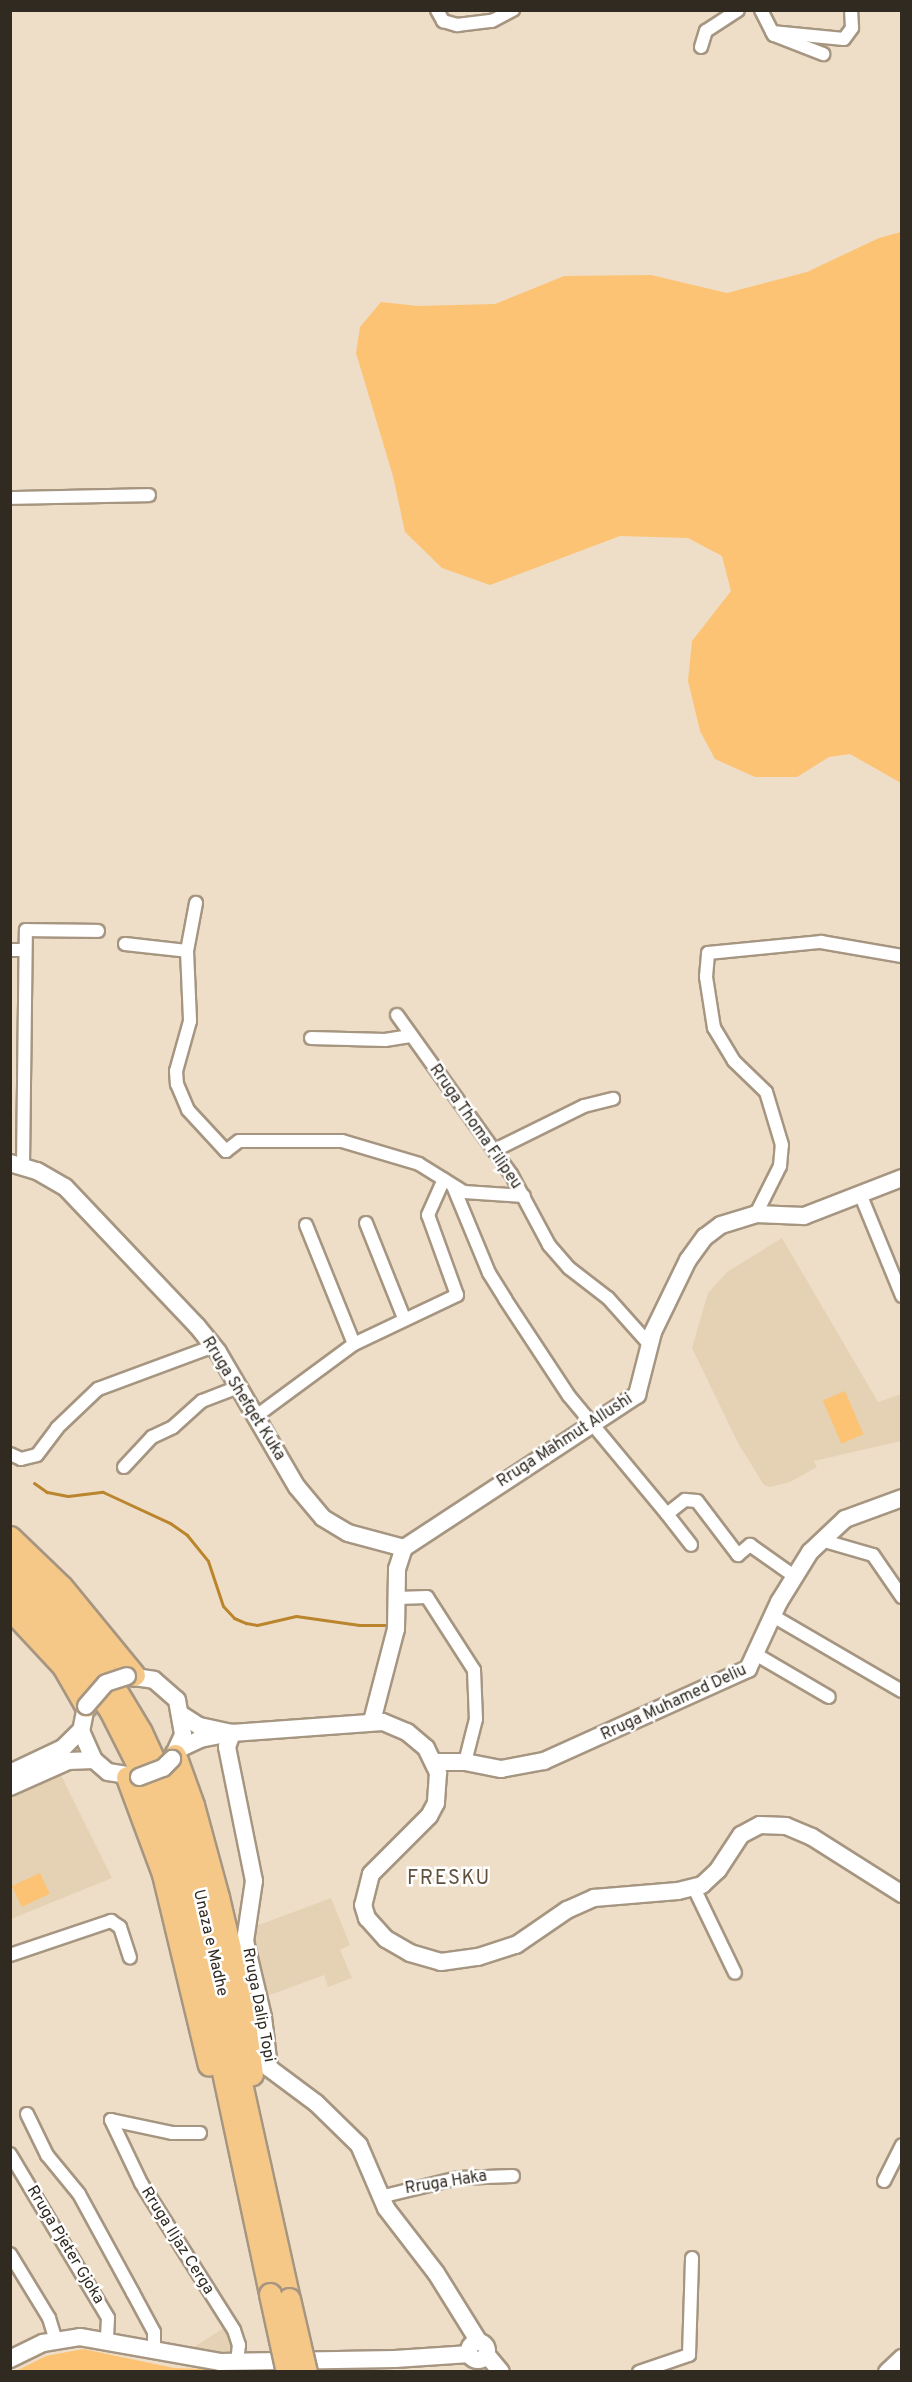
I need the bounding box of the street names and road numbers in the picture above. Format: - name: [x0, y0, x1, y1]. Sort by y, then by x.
- street label: Rruga Thoma Filipeu: [425, 1061, 525, 1193]
- street label: Rruga Shefqet Kuka: [197, 1334, 289, 1464]
- street label: Rruga Mahmut Allushi: [493, 1390, 637, 1492]
- street label: Rruga Muhamed Deliu: [598, 1661, 750, 1745]
- street label: Unaza e Madhe: [188, 1888, 232, 1998]
- street label: Rruga Dalip Topi: [237, 1946, 279, 2064]
- street label: Rruga Haka: [404, 2167, 488, 2199]
- street label: Rruga Pjeter Gjoka: [22, 2182, 108, 2308]
- street label: Rruga Iljaz Cerga: [136, 2184, 218, 2298]

